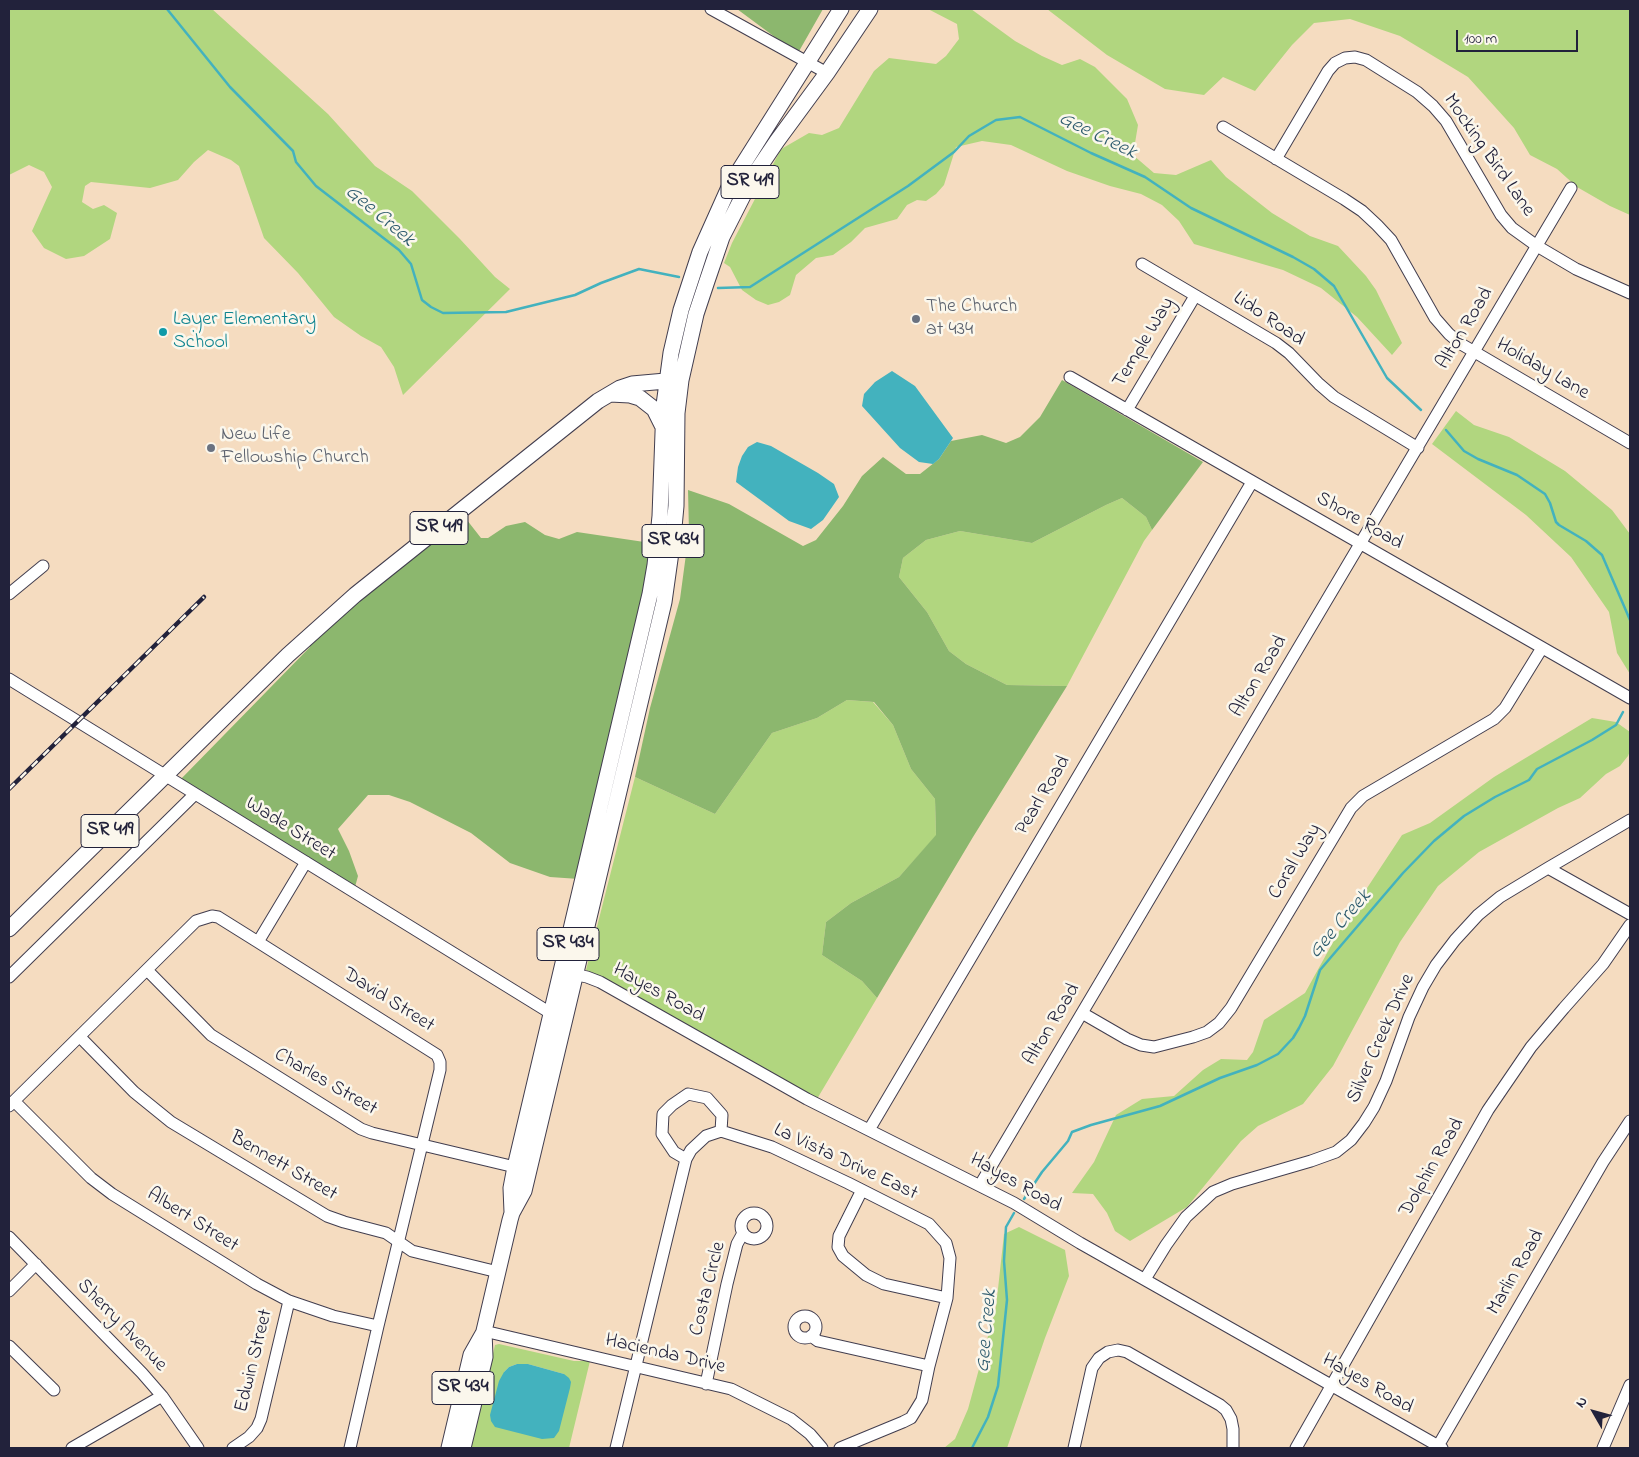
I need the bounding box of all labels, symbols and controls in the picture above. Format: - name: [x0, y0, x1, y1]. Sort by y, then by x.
- scale bar: [1459, 20, 1582, 52]
- text: 100 m: [1464, 28, 1497, 50]
- street label: Mocking Bird Lane: [1437, 90, 1539, 222]
- water label: Gee Creek: [1054, 107, 1140, 167]
- road number: SR 419: [721, 166, 779, 198]
- water label: Gee Creek: [339, 181, 419, 253]
- street label: Alton Road: [1432, 284, 1500, 374]
- street label: Lido Road: [1228, 287, 1308, 353]
- street label: Temple Way: [1109, 294, 1181, 392]
- place label: The Church at 434: [926, 296, 1017, 343]
- place label: Layer Elementary School: [173, 309, 316, 356]
- marker: The Church at 434: [910, 313, 922, 325]
- marker: Layer Elementary School: [157, 326, 169, 338]
- street label: Holiday Lane: [1491, 334, 1593, 406]
- place label: New Life Fellowship Church: [221, 424, 369, 471]
- marker: New Life Fellowship Church: [205, 442, 217, 454]
- street label: Shore Road: [1311, 488, 1407, 556]
- road number: SR 419: [410, 512, 468, 544]
- road number: SR 434: [642, 524, 704, 558]
- street label: Alton Road: [1226, 632, 1294, 722]
- street label: Pearl Road: [1011, 752, 1077, 840]
- street label: Wade Street: [240, 793, 340, 867]
- road number: SR 419: [81, 814, 139, 848]
- street label: Coral Way: [1264, 820, 1328, 904]
- water label: Gee Creek: [1304, 885, 1378, 965]
- road number: SR 434: [537, 928, 599, 961]
- street label: Hayes Road: [608, 959, 708, 1029]
- street label: David Street: [338, 963, 438, 1039]
- street label: Silver Creek Drive: [1343, 971, 1421, 1107]
- street label: Alton Road: [1019, 980, 1087, 1070]
- street label: Charles Street: [269, 1044, 381, 1122]
- street label: Dolphin Road: [1395, 1115, 1471, 1221]
- street label: La Vista Drive East: [769, 1119, 921, 1207]
- street label: Bennett Street: [225, 1127, 341, 1207]
- street label: Hayes Road: [965, 1149, 1065, 1219]
- street label: Albert Street: [142, 1183, 242, 1259]
- street label: Marlin Road: [1483, 1226, 1551, 1320]
- street label: Costa Circle: [686, 1239, 732, 1339]
- street label: Sherry Avenue: [71, 1275, 171, 1377]
- water label: Gee Creek: [972, 1288, 1004, 1374]
- street label: Edwin Street: [231, 1307, 279, 1415]
- street label: Hacienda Drive: [603, 1330, 727, 1380]
- street label: Hayes Road: [1317, 1349, 1417, 1421]
- road number: SR 434: [432, 1372, 494, 1405]
- north arrow: [1569, 1387, 1619, 1437]
- text: N: [1571, 1392, 1593, 1413]

